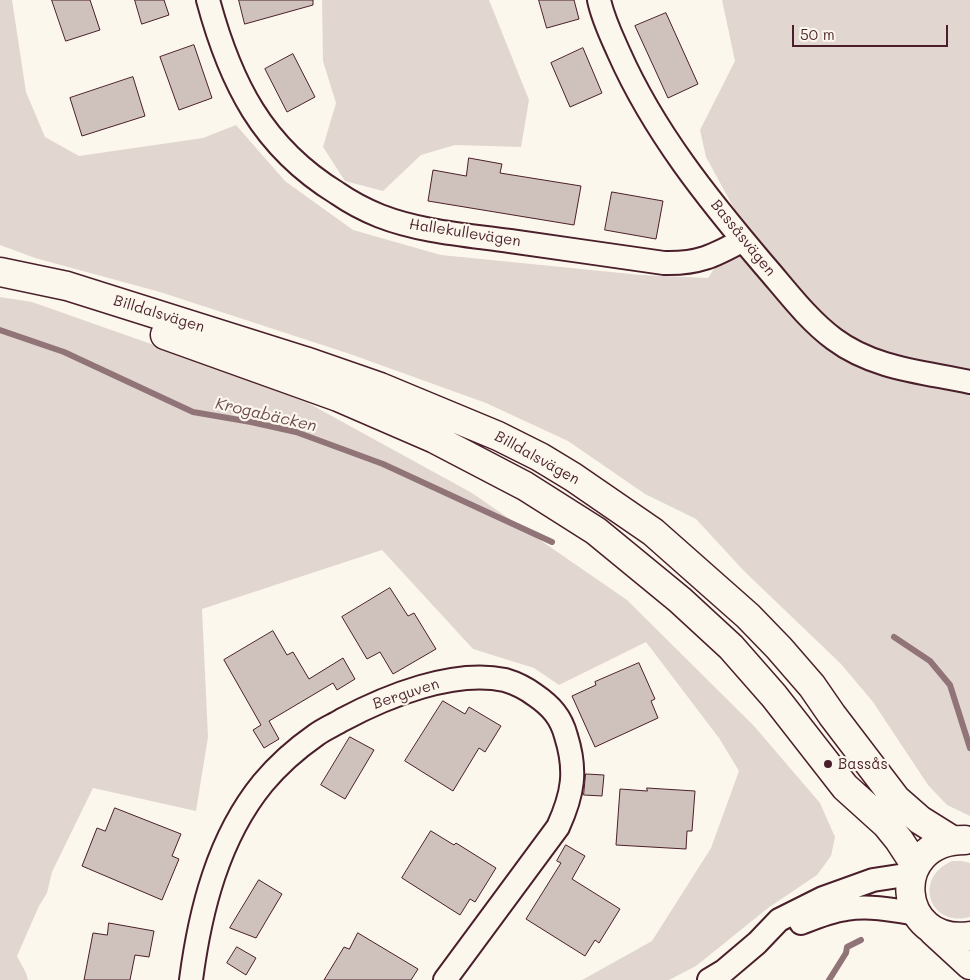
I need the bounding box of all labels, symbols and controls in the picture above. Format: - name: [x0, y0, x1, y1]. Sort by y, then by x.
- scale bar: [795, 15, 951, 47]
- text: 50 m: [800, 24, 835, 44]
- street label: Bassåsvägen: [707, 196, 779, 280]
- street label: Hallekullevägen: [408, 215, 522, 251]
- street label: Billdalsvägen: [111, 292, 207, 336]
- water label: Krogabäcken: [214, 394, 318, 436]
- street label: Billdalsvägen: [491, 427, 583, 489]
- street label: Berguven: [371, 675, 441, 713]
- place label: Bassås: [838, 755, 888, 773]
- marker: Bassås: [822, 758, 834, 770]

